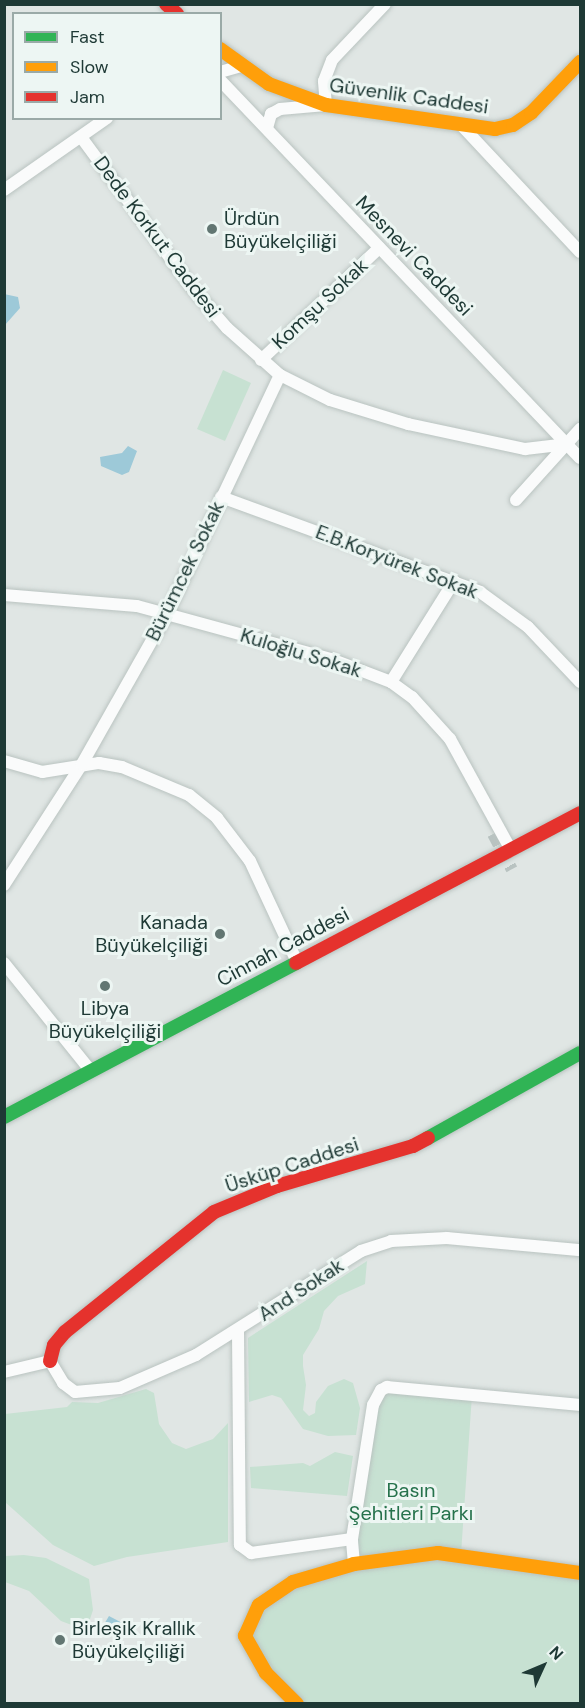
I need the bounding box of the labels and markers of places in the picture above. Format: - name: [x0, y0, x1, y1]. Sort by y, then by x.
- place label: Ürdün Büyükelçiliği: [224, 206, 337, 253]
- marker: Ürdün Büyükelçiliği: [205, 222, 219, 236]
- place label: Kanada Büyükelçiliği: [95, 910, 208, 957]
- marker: Kanada Büyükelçiliği: [213, 927, 227, 941]
- marker: Libya Büyükelçiliği: [98, 979, 112, 993]
- place label: Libya Büyükelçiliği: [49, 996, 161, 1043]
- place label: Birleşik Krallık Büyükelçiliği: [72, 1616, 196, 1663]
- marker: Birleşik Krallık Büyükelçiliği: [53, 1633, 67, 1647]

